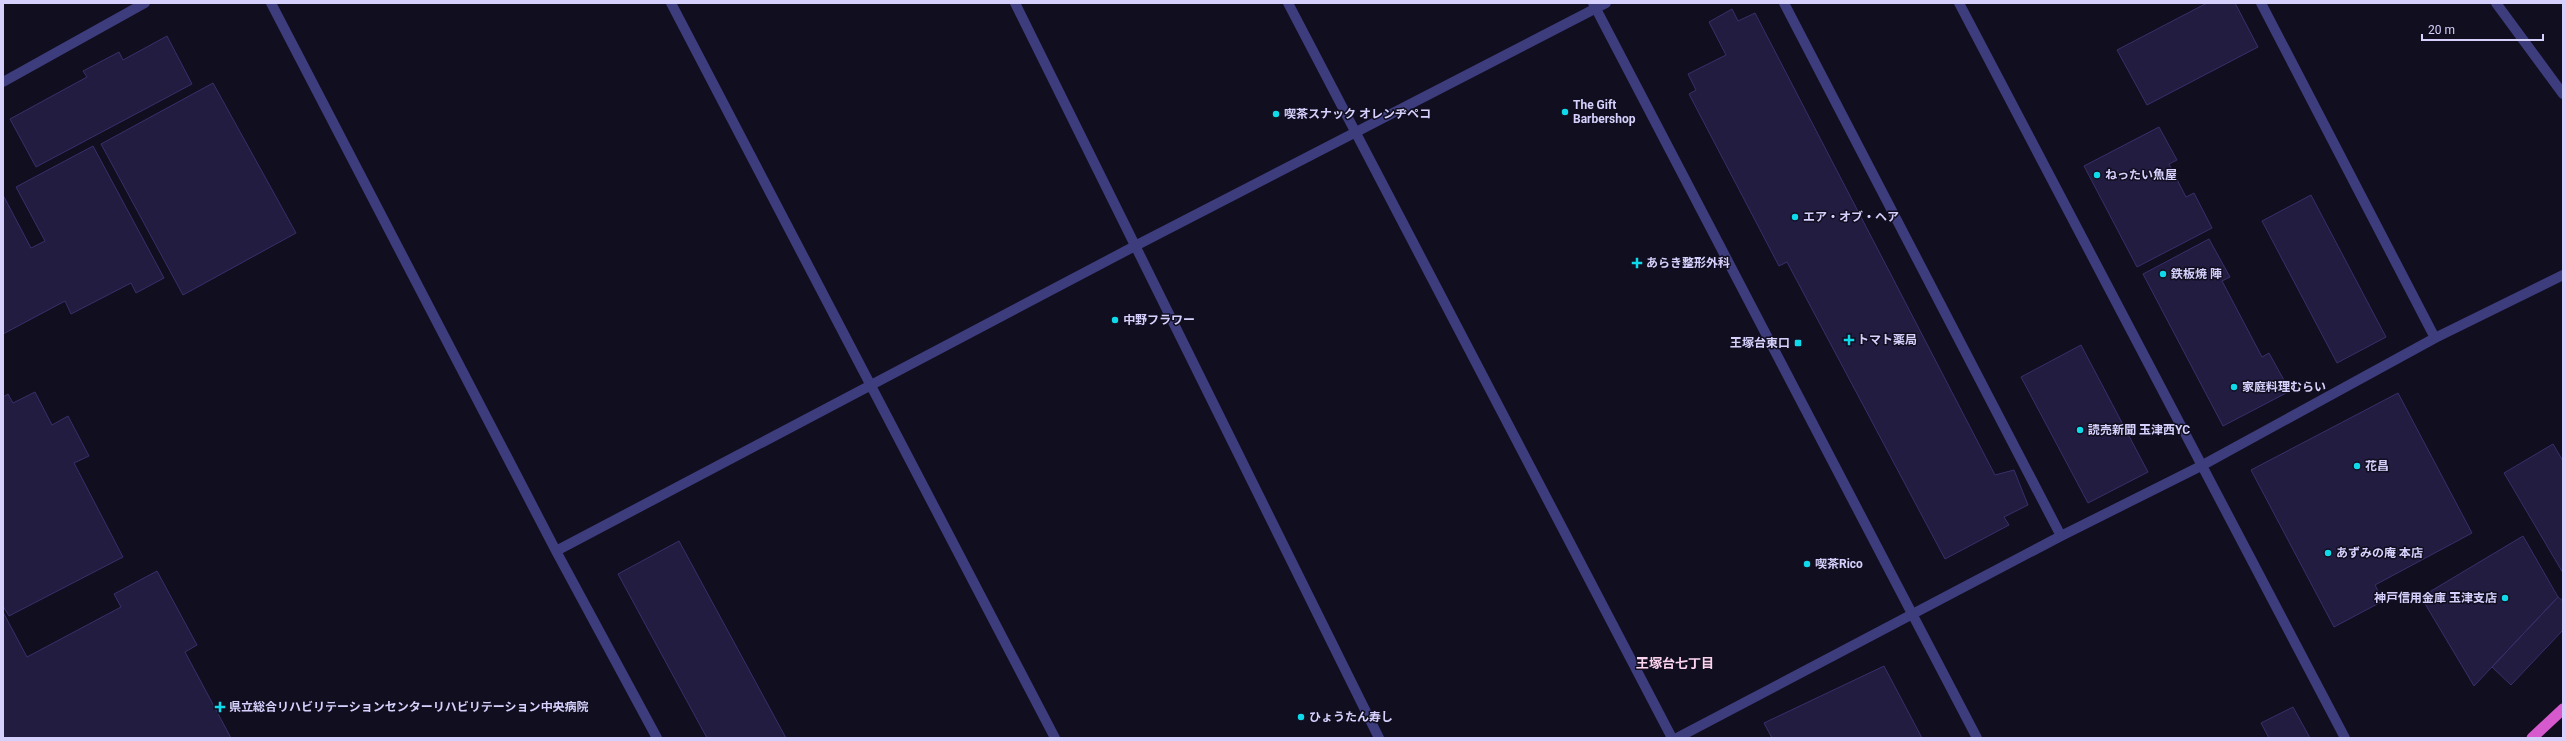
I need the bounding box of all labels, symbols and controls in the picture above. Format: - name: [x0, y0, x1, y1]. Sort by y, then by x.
- scale bar: [2422, 16, 2543, 42]
- text: 20 m: [2428, 23, 2455, 37]
- place label: The Gift Barbershop: [1573, 98, 1636, 126]
- place label: 喫茶スナック オレンヂペコ: [1284, 107, 1431, 121]
- marker: The Gift Barbershop: [1560, 107, 1570, 117]
- marker: 喫茶スナック オレンヂペコ: [1271, 109, 1281, 119]
- place label: ねったい魚屋: [2105, 168, 2177, 182]
- marker: ねったい魚屋: [2092, 170, 2102, 180]
- place label: エア・オブ・ヘア: [1803, 210, 1899, 224]
- marker: エア・オブ・ヘア: [1790, 212, 1800, 222]
- place label: あらき整形外科: [1646, 256, 1730, 270]
- marker: あらき整形外科: [1631, 257, 1643, 269]
- place label: 鉄板焼 陣: [2170, 267, 2222, 281]
- marker: 鉄板焼 陣: [2158, 269, 2168, 279]
- place label: 中野フラワー: [1123, 313, 1195, 327]
- marker: 中野フラワー: [1110, 315, 1120, 325]
- place label: トマト薬局: [1857, 333, 1917, 347]
- marker: トマト薬局: [1844, 335, 1854, 345]
- place label: 王塚台東口: [1730, 336, 1790, 350]
- marker: 王塚台東口: [1793, 338, 1803, 348]
- place label: 家庭料理むらい: [2242, 380, 2326, 394]
- marker: 家庭料理むらい: [2229, 382, 2239, 392]
- place label: 読売新聞 玉津西YC: [2088, 423, 2190, 437]
- marker: 読売新聞 玉津西YC: [2075, 425, 2085, 435]
- place label: 花昌: [2365, 459, 2389, 473]
- marker: 花昌: [2352, 461, 2362, 471]
- place label: あずみの庵 本店: [2336, 546, 2423, 560]
- marker: あずみの庵 本店: [2323, 548, 2333, 558]
- place label: 喫茶Rico: [1815, 557, 1863, 571]
- marker: 喫茶Rico: [1802, 559, 1812, 569]
- place label: 神戸信用金庫 玉津支店: [2374, 591, 2497, 605]
- marker: 神戸信用金庫 玉津支店: [2500, 593, 2510, 603]
- district label: 王塚台七丁目: [1636, 656, 1714, 671]
- place label: 県立総合リハビリテーションセンターリハビリテーション中央病院: [229, 700, 589, 714]
- marker: 県立総合リハビリテーションセンターリハビリテーション中央病院: [214, 701, 226, 713]
- place label: ひょうたん寿し: [1309, 710, 1393, 724]
- marker: ひょうたん寿し: [1296, 712, 1306, 722]

